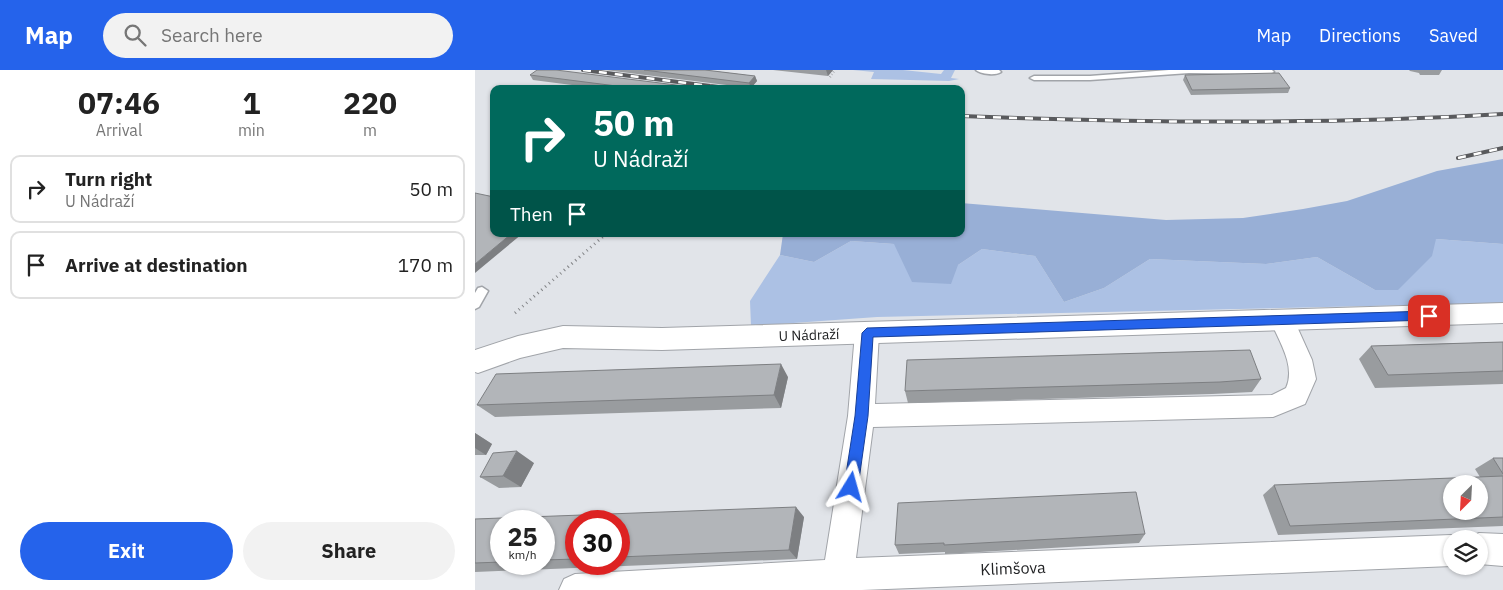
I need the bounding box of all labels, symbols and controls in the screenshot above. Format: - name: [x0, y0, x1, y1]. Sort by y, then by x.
- search box: [103, 13, 453, 58]
- text: Map: [25, 19, 73, 51]
- icon: search: [121, 21, 149, 49]
- text: Search here: [161, 23, 263, 47]
- text: Map: [1256, 24, 1291, 47]
- text: Directions: [1319, 24, 1401, 47]
- text: Saved: [1429, 24, 1478, 47]
- text: 07:46: [78, 83, 160, 122]
- text: 1: [242, 83, 260, 122]
- text: 220: [343, 83, 397, 122]
- text: 50 m: [593, 100, 675, 146]
- icon: right: [510, 105, 575, 170]
- text: Arrival: [96, 120, 142, 140]
- text: min: [238, 120, 265, 140]
- text: m: [363, 120, 377, 140]
- text: U Nádraží: [593, 144, 689, 173]
- text: Turn right: [65, 167, 152, 191]
- icon: right: [22, 175, 50, 203]
- text: 50 m: [409, 177, 453, 201]
- text: U Nádraží: [65, 191, 135, 211]
- icon: arrive: [563, 200, 591, 228]
- text: Then: [510, 202, 553, 226]
- icon: arrive: [22, 251, 50, 279]
- text: Arrive at destination: [65, 253, 248, 277]
- text: 170 m: [398, 253, 453, 277]
- pin: [1408, 295, 1450, 337]
- icon: arrive: [1415, 302, 1443, 330]
- street label: U Nádraží: [778, 325, 840, 345]
- position arrow: [824, 460, 876, 512]
- north arrow: [1443, 475, 1487, 520]
- map controls: [1443, 475, 1488, 575]
- speed limit sign: 30: [565, 510, 630, 575]
- text: 25: [507, 520, 538, 553]
- button: Exit: [20, 522, 233, 580]
- button: Share: [243, 522, 455, 580]
- button: layers: [1443, 530, 1488, 575]
- text: km/h: [508, 547, 537, 562]
- street label: Klimšova: [980, 557, 1046, 579]

